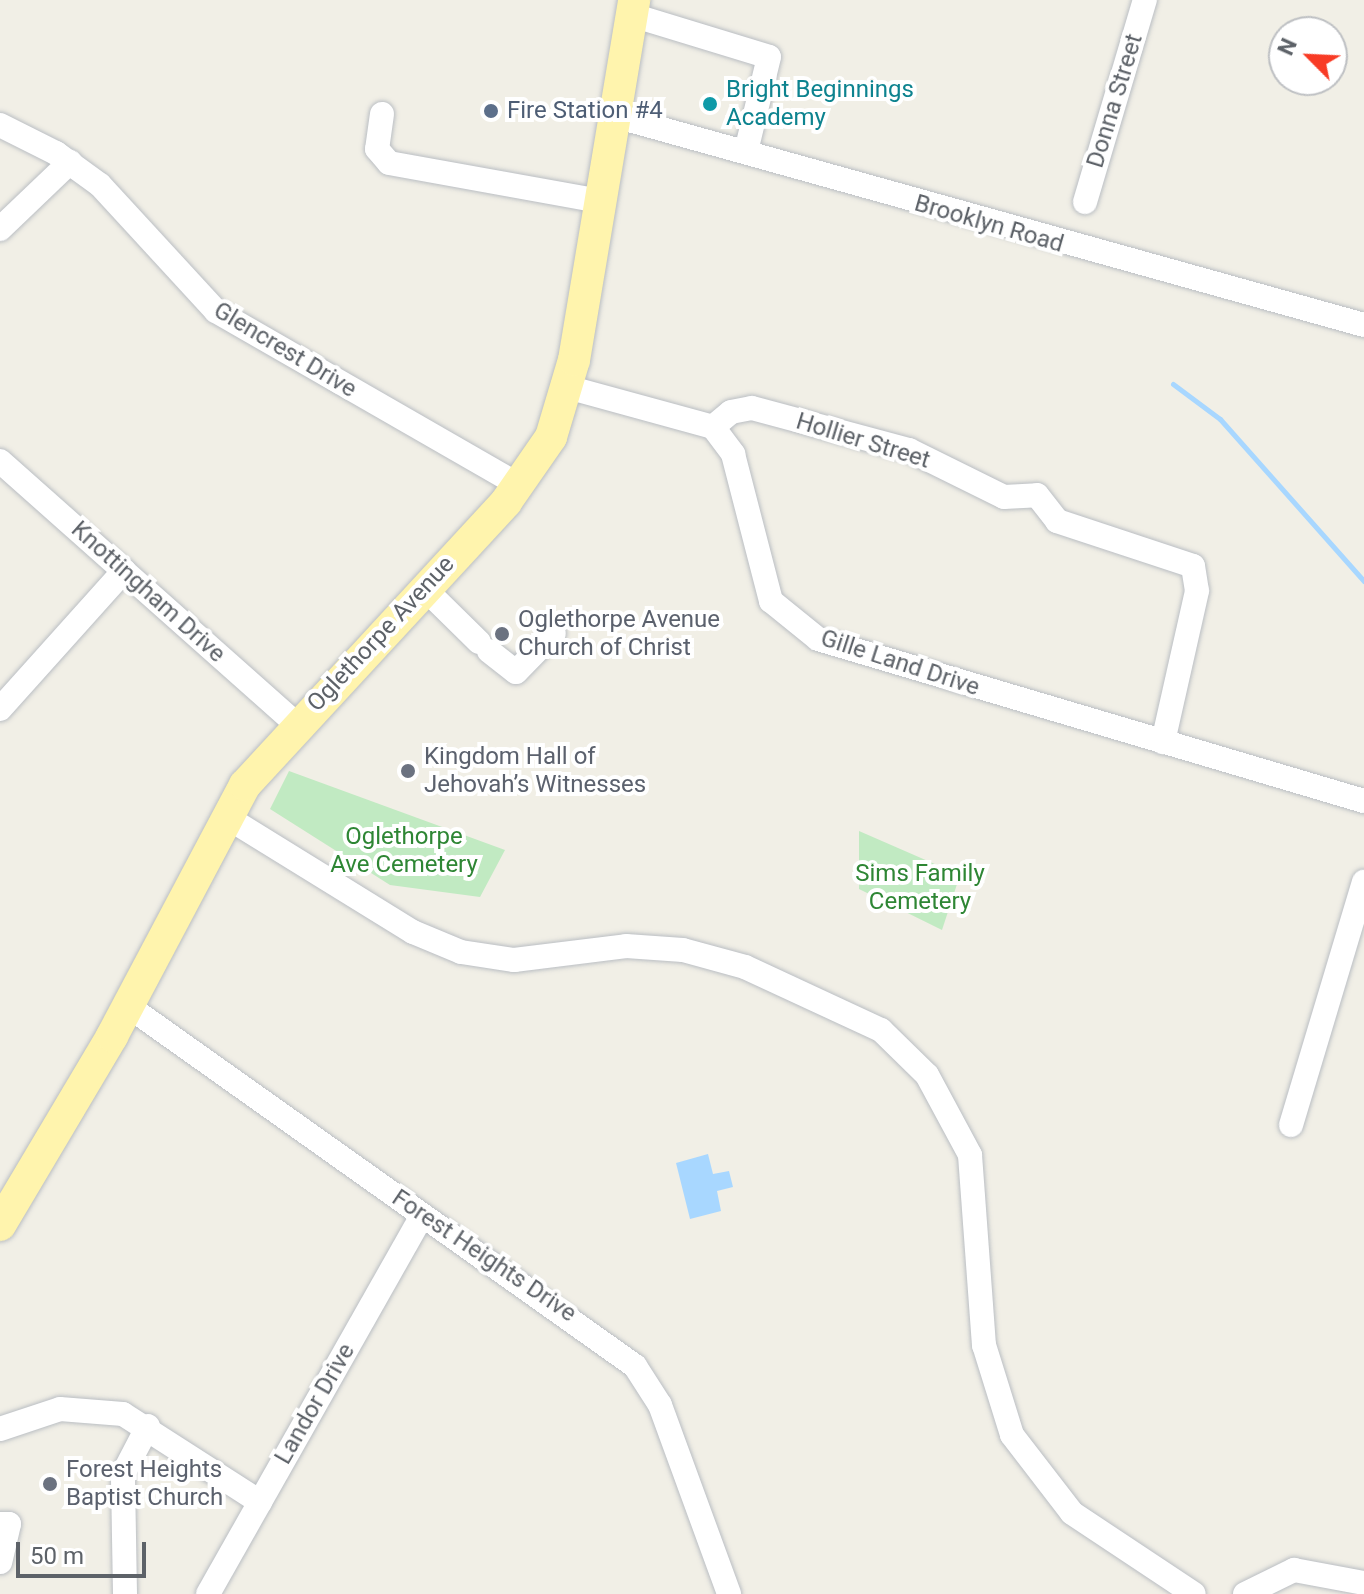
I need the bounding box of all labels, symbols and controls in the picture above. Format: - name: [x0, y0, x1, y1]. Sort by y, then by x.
- north arrow: [1268, 16, 1348, 96]
- street label: Donna Street: [1081, 31, 1149, 171]
- text: N: [1273, 35, 1302, 59]
- place label: Bright Beginnings Academy: [726, 76, 914, 132]
- marker: Bright Beginnings Academy: [701, 95, 719, 113]
- place label: Fire Station #4: [507, 97, 663, 125]
- marker: Fire Station #4: [482, 102, 500, 120]
- street label: Brooklyn Road: [911, 189, 1067, 259]
- street label: Glencrest Drive: [208, 296, 362, 404]
- street label: Hollier Street: [793, 407, 933, 475]
- street label: Knottingham Drive: [65, 515, 231, 669]
- street label: Oglethorpe Avenue: [302, 550, 460, 718]
- place label: Oglethorpe Avenue Church of Christ: [518, 606, 720, 662]
- street label: Gille Land Drive: [817, 624, 983, 702]
- marker: Oglethorpe Avenue Church of Christ: [493, 625, 511, 643]
- place label: Kingdom Hall of Jehovah’s Witnesses: [424, 743, 646, 799]
- marker: Kingdom Hall of Jehovah’s Witnesses: [399, 762, 417, 780]
- park label: Oglethorpe Ave Cemetery: [330, 823, 478, 879]
- park label: Sims Family Cemetery: [855, 860, 985, 916]
- street label: Forest Heights Drive: [386, 1184, 582, 1328]
- street label: Landor Drive: [269, 1339, 361, 1469]
- place label: Forest Heights Baptist Church: [66, 1456, 223, 1512]
- marker: Forest Heights Baptist Church: [41, 1475, 59, 1493]
- scale bar: [20, 1526, 150, 1576]
- text: 50 m: [30, 1542, 84, 1570]

